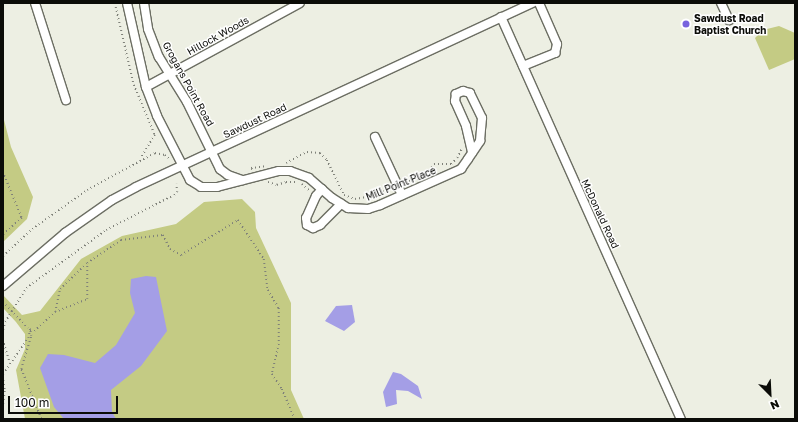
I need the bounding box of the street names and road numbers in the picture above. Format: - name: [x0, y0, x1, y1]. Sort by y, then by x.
- street label: Hillock Woods: [185, 14, 251, 58]
- street label: Grogans Point Road: [160, 40, 216, 128]
- street label: Sawdust Road: [221, 101, 289, 141]
- street label: Mill Point Place: [364, 164, 438, 204]
- street label: McDonald Road: [579, 177, 621, 251]

